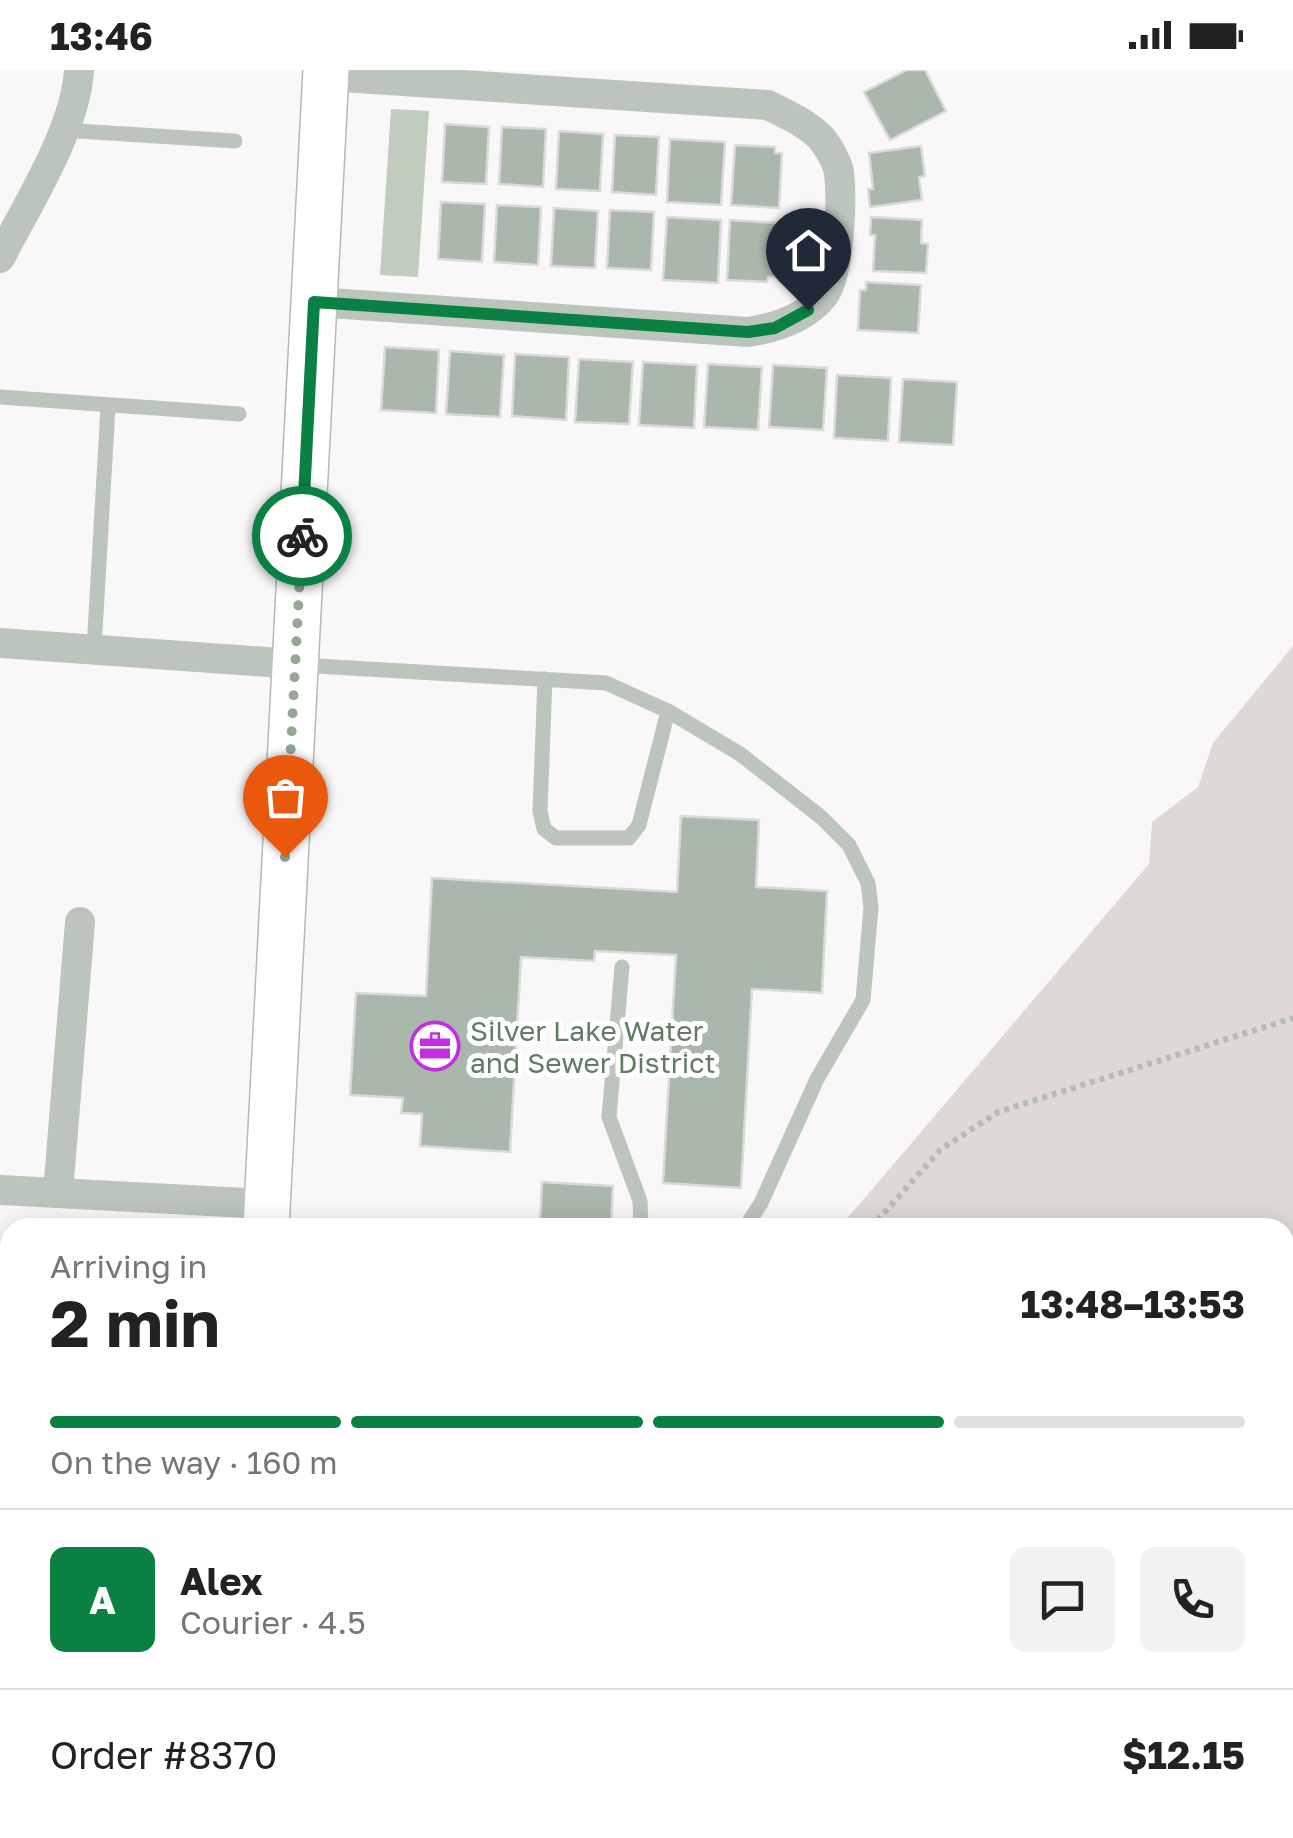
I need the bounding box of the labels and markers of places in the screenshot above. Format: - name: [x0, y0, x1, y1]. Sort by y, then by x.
- pin: [766, 208, 851, 311]
- pin: [243, 755, 328, 858]
- place label: Silver Lake Water and Sewer District: [470, 1014, 716, 1079]
- office icon: Silver Lake Water and Sewer District: [409, 1020, 461, 1072]

